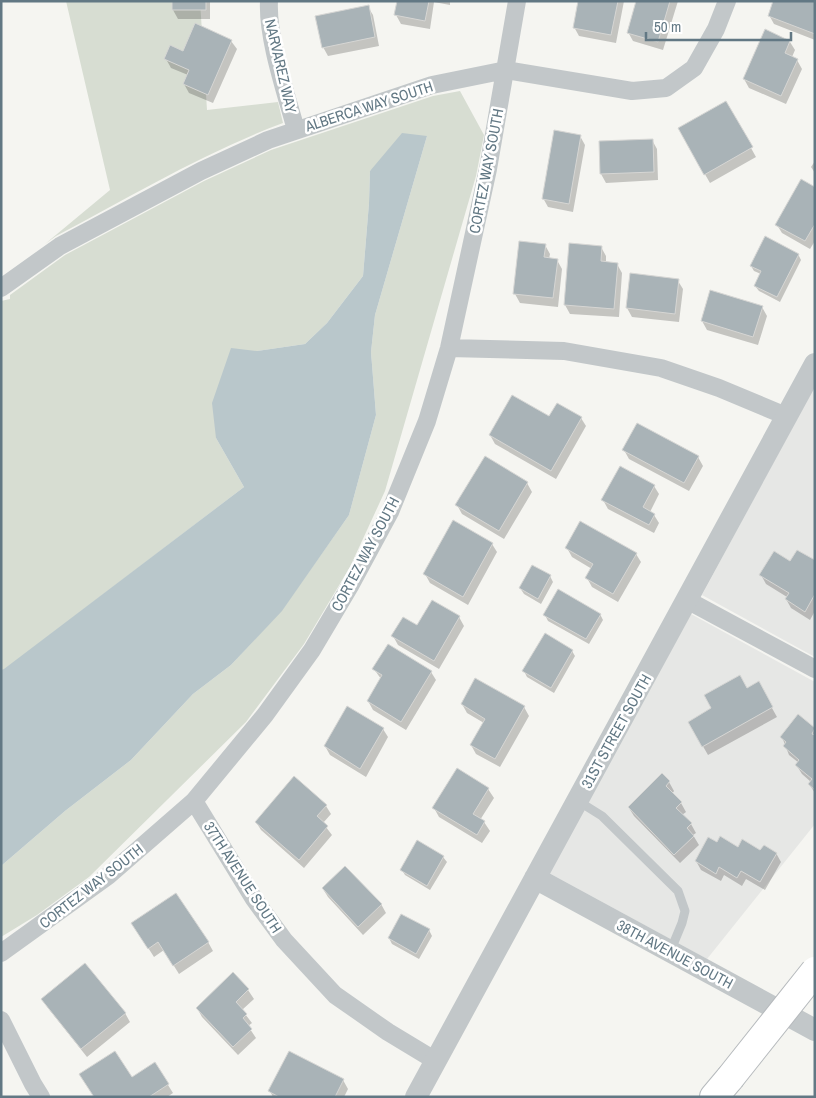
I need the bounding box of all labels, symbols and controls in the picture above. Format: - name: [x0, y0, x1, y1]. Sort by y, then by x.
- scale bar: [646, 10, 791, 42]
- text: 50 m: [654, 16, 681, 37]
- street label: NARVAREZ WAY: [260, 17, 302, 116]
- street label: ALBERCA WAY SOUTH: [302, 75, 436, 137]
- street label: CORTEZ WAY SOUTH: [464, 107, 508, 235]
- street label: CORTEZ WAY SOUTH: [326, 493, 404, 615]
- street label: 31ST STREET SOUTH: [576, 670, 656, 792]
- street label: 37TH AVENUE SOUTH: [199, 817, 287, 937]
- street label: CORTEZ WAY SOUTH: [35, 839, 147, 933]
- street label: 38TH AVENUE SOUTH: [613, 914, 737, 994]

